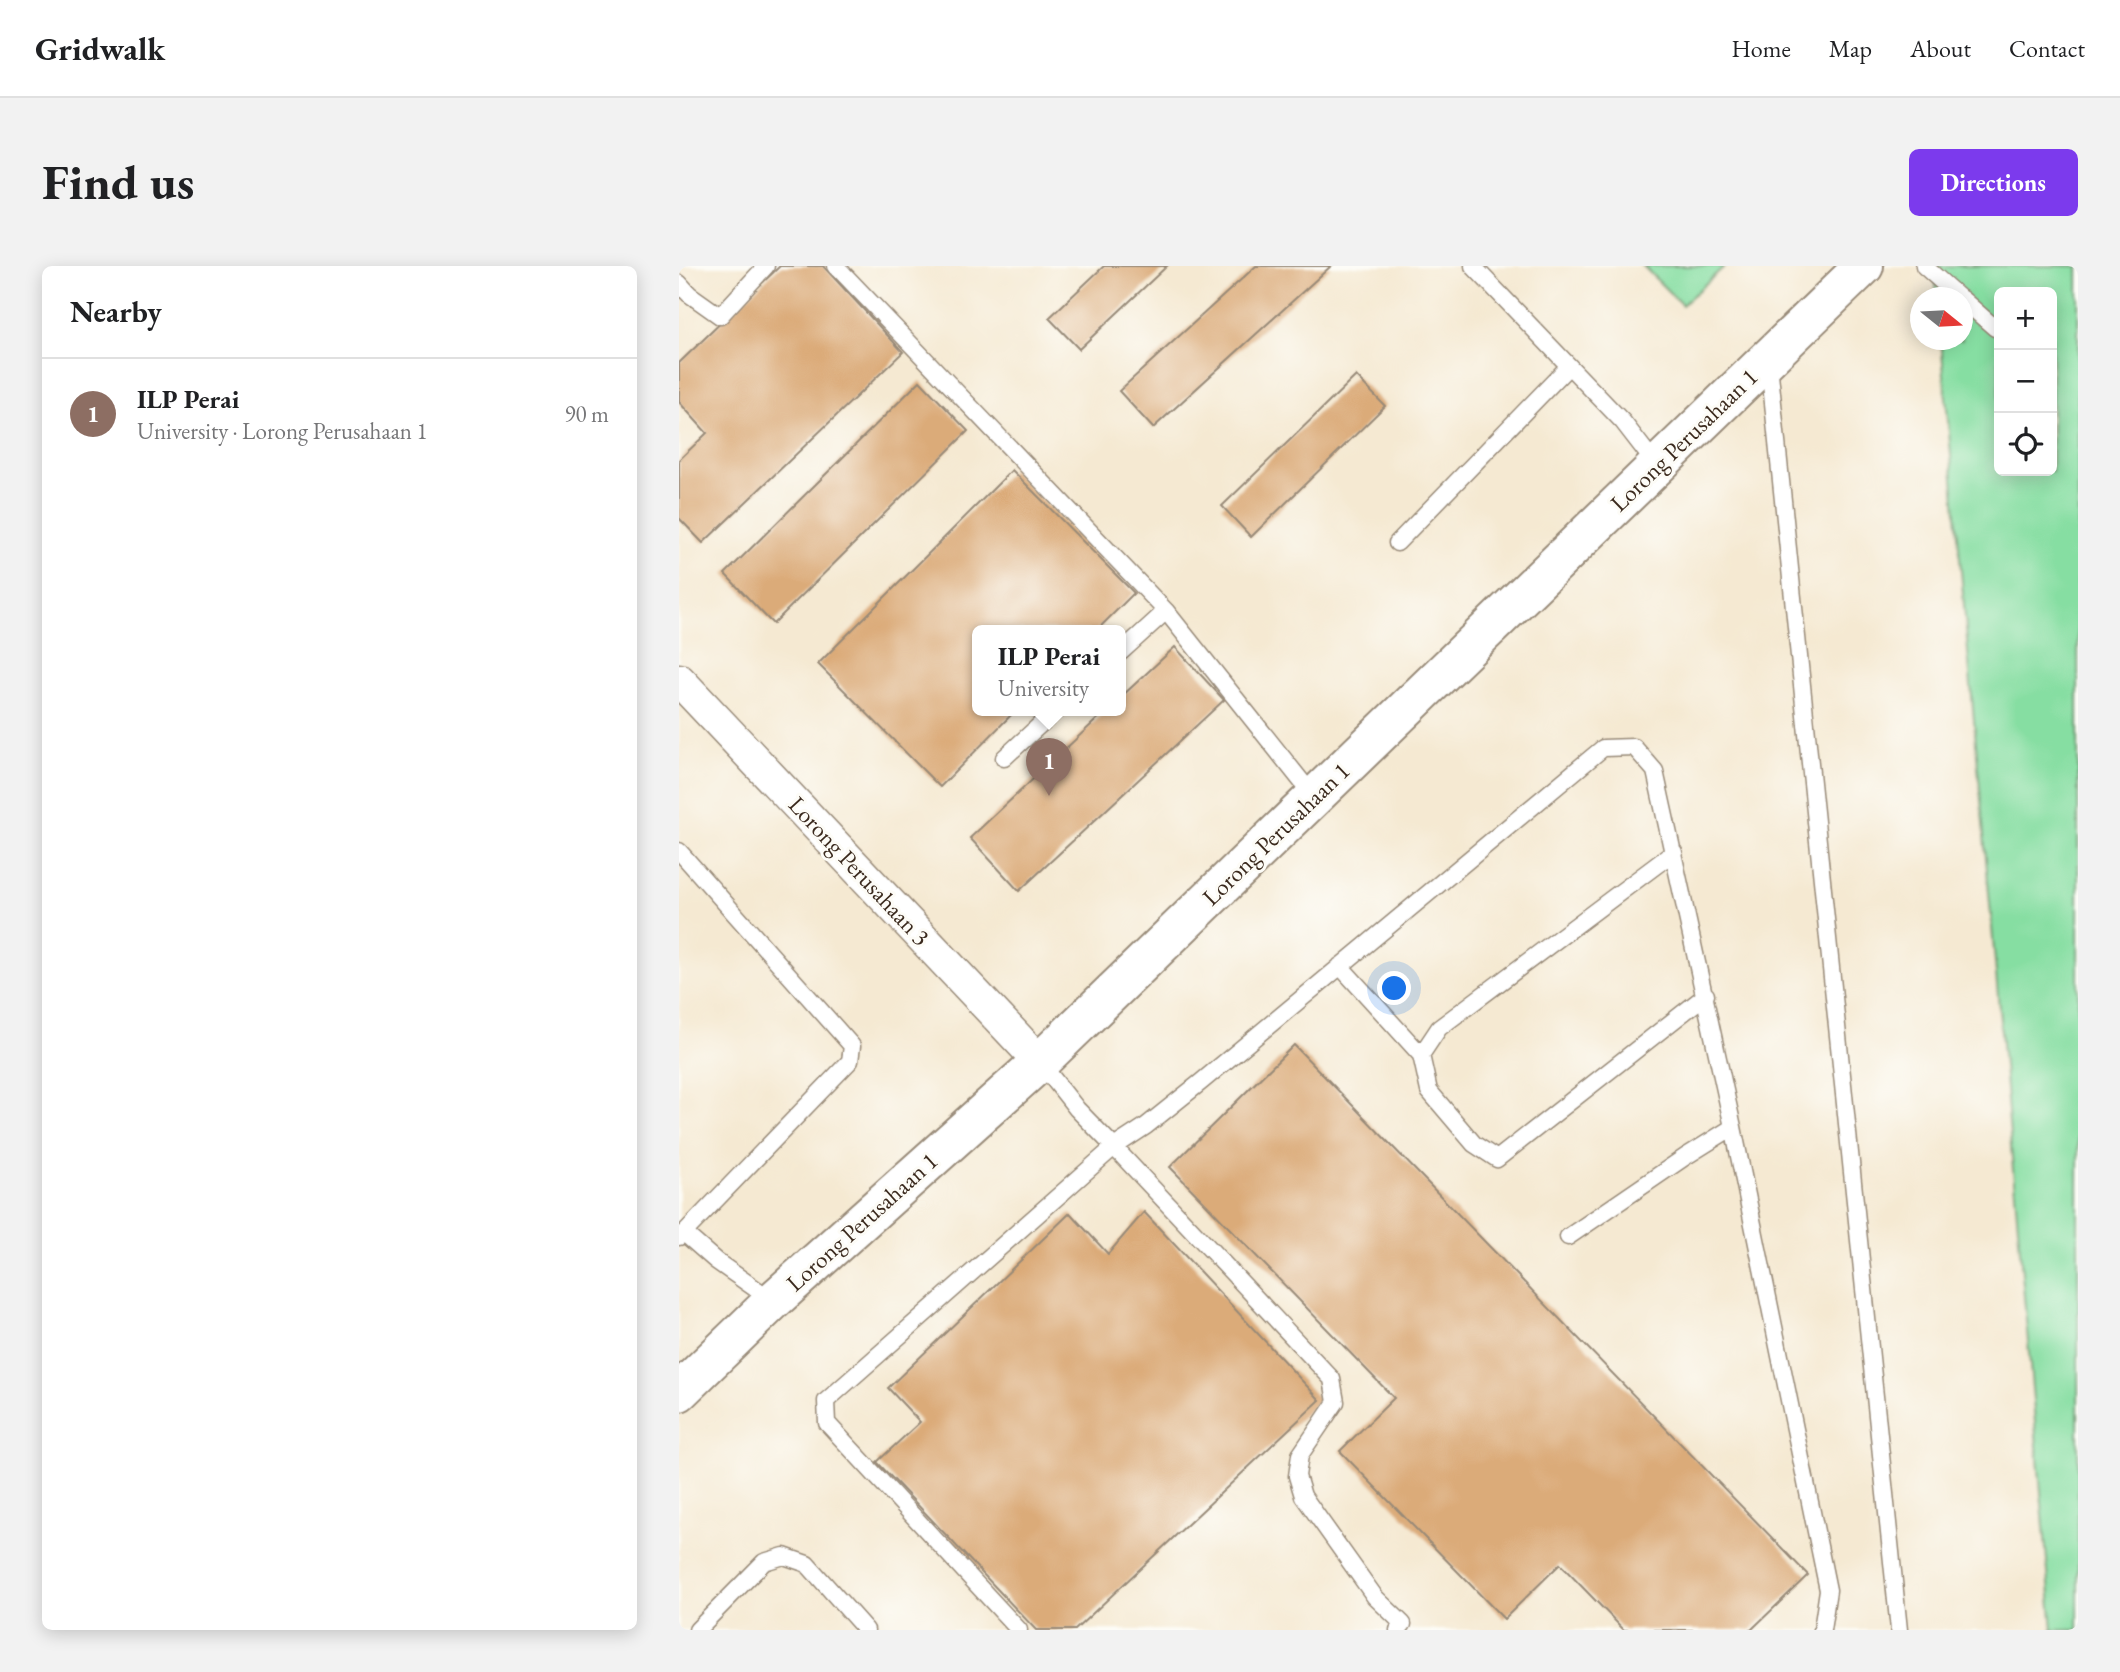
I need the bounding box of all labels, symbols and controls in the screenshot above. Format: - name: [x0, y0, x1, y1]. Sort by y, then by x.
- text: Gridwalk: [35, 27, 165, 70]
- text: Home: [1731, 33, 1791, 64]
- text: Map: [1829, 33, 1872, 64]
- text: About: [1910, 33, 1971, 64]
- text: Contact: [2009, 33, 2085, 64]
- button: Directions: [1909, 149, 2078, 216]
- text: Find us: [42, 150, 194, 214]
- north arrow: [1910, 287, 1973, 350]
- map controls: [1994, 287, 2057, 476]
- button: +: [1994, 287, 2057, 350]
- text: Nearby: [70, 292, 162, 331]
- button: −: [1994, 350, 2057, 413]
- street label: Lorong Perusahaan 1: [1603, 361, 1764, 518]
- text: ILP Perai: [137, 382, 239, 416]
- text: 1: [87, 399, 99, 429]
- text: 90 m: [564, 399, 609, 429]
- button: locate: [1994, 413, 2057, 476]
- text: University · Lorong Perusahaan 1: [137, 416, 428, 446]
- popup: [972, 625, 1126, 716]
- text: ILP Perai: [998, 639, 1100, 673]
- text: University: [998, 673, 1089, 703]
- pin: 1: [1026, 738, 1072, 796]
- street label: Lorong Perusahaan 1: [1195, 755, 1356, 912]
- street label: Lorong Perusahaan 3: [782, 789, 937, 952]
- your location: [1377, 971, 1411, 1005]
- street label: Lorong Perusahaan 1: [779, 1145, 944, 1298]

